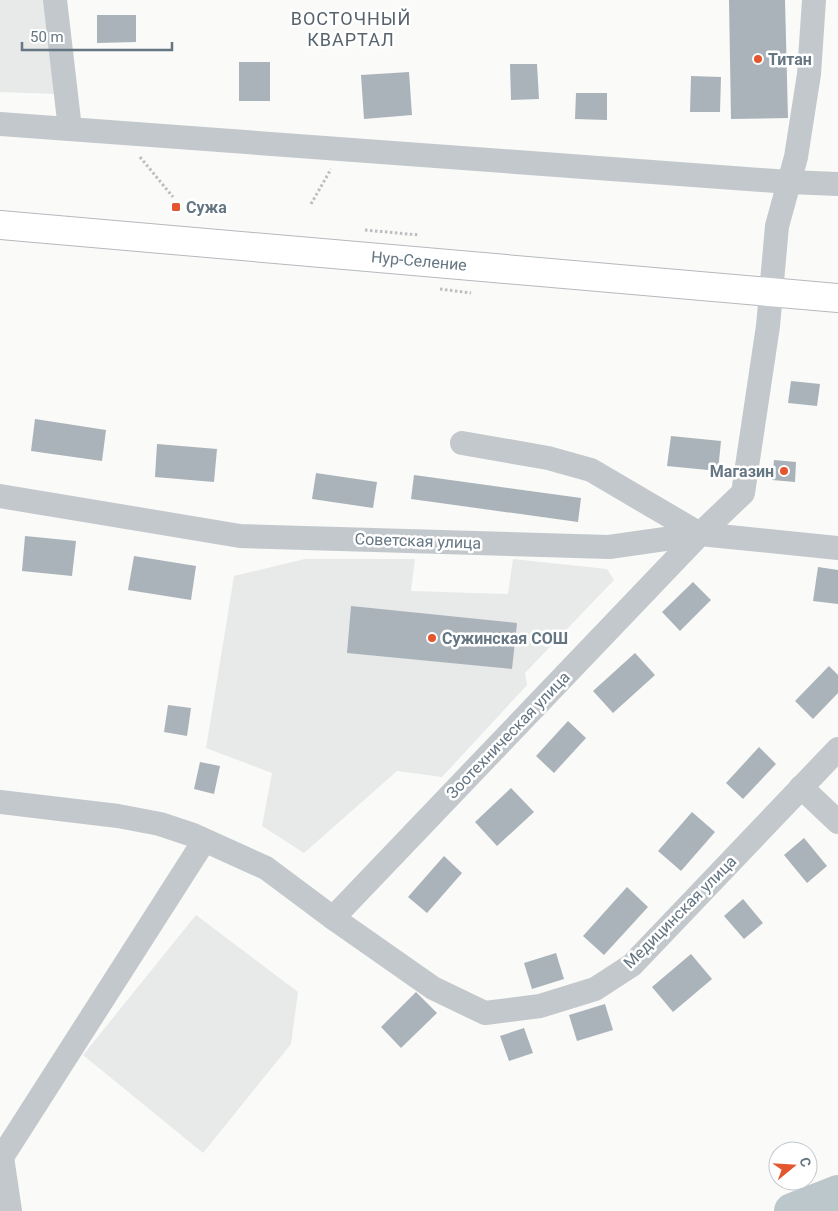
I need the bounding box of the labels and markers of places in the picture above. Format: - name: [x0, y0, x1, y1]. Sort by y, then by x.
- place label: Титан: [768, 50, 812, 69]
- marker: Титан: [752, 53, 764, 65]
- place label: Сужа: [186, 198, 227, 217]
- marker: Сужа: [170, 201, 182, 213]
- place label: Магазин: [710, 462, 774, 481]
- marker: Магазин: [778, 465, 790, 477]
- place label: Сужинская СОШ: [442, 629, 568, 648]
- marker: Сужинская СОШ: [426, 632, 438, 644]

